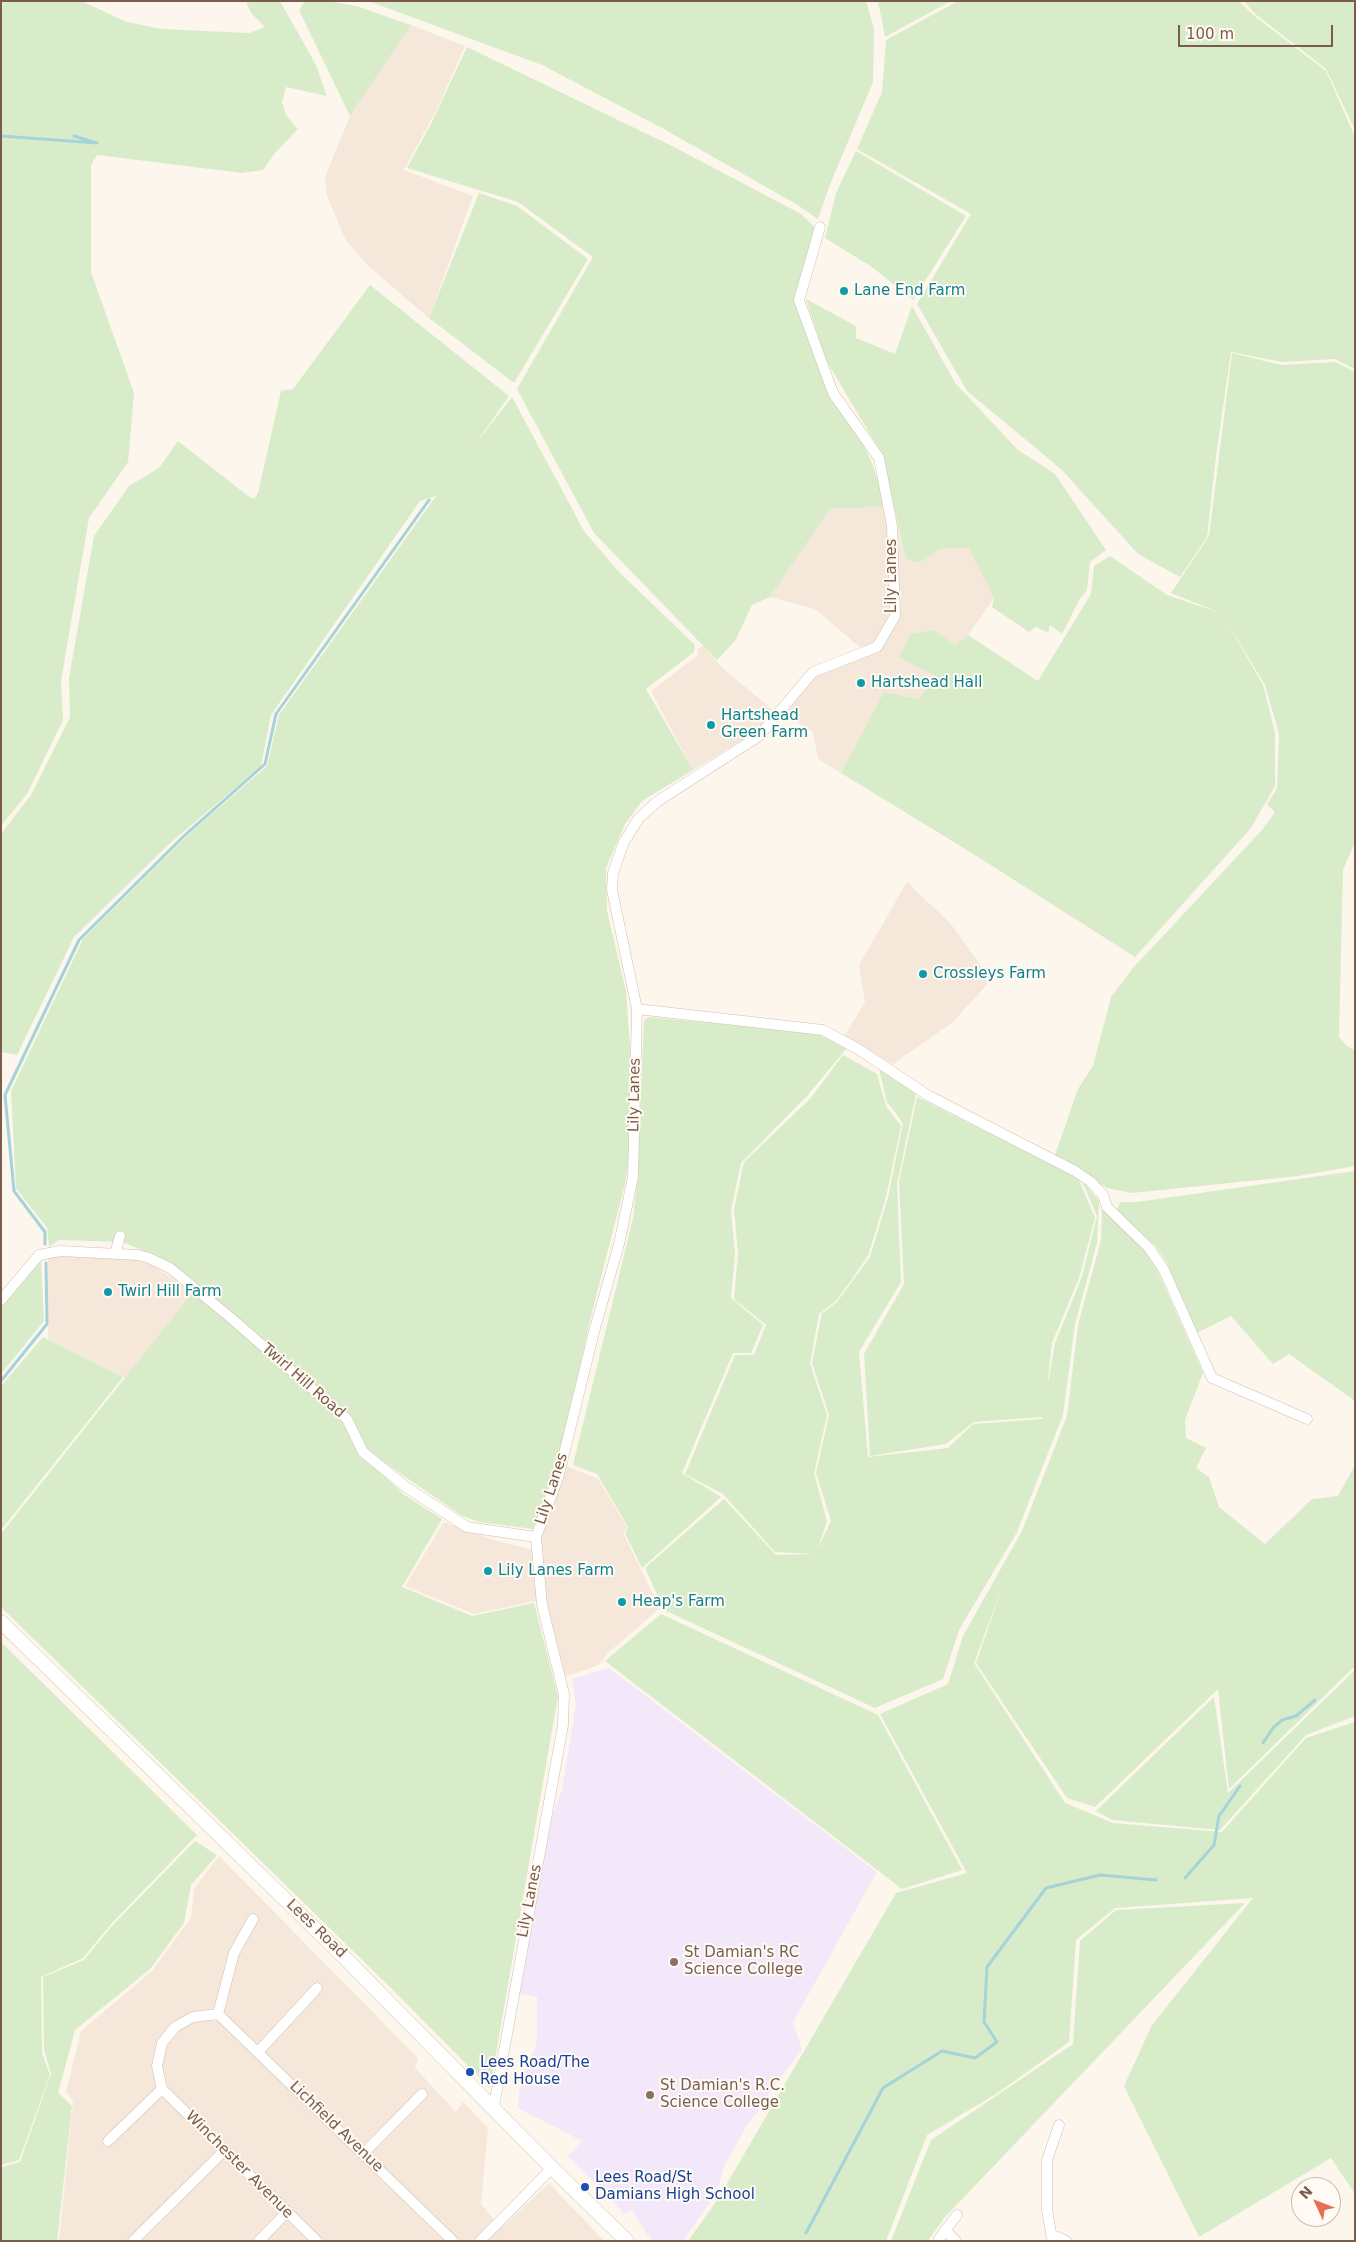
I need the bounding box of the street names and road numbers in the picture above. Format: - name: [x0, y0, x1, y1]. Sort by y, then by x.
- street label: Lily Lanes: [883, 539, 901, 613]
- street label: Lily Lanes: [625, 1058, 645, 1132]
- street label: Twirl Hill Road: [258, 1340, 348, 1422]
- street label: Lily Lanes: [532, 1451, 572, 1527]
- street label: Lily Lanes: [514, 1863, 546, 1939]
- street label: Lees Road: [282, 1896, 350, 1962]
- street label: Lichfield Avenue: [285, 2078, 387, 2176]
- street label: Winchester Avenue: [181, 2107, 297, 2223]

